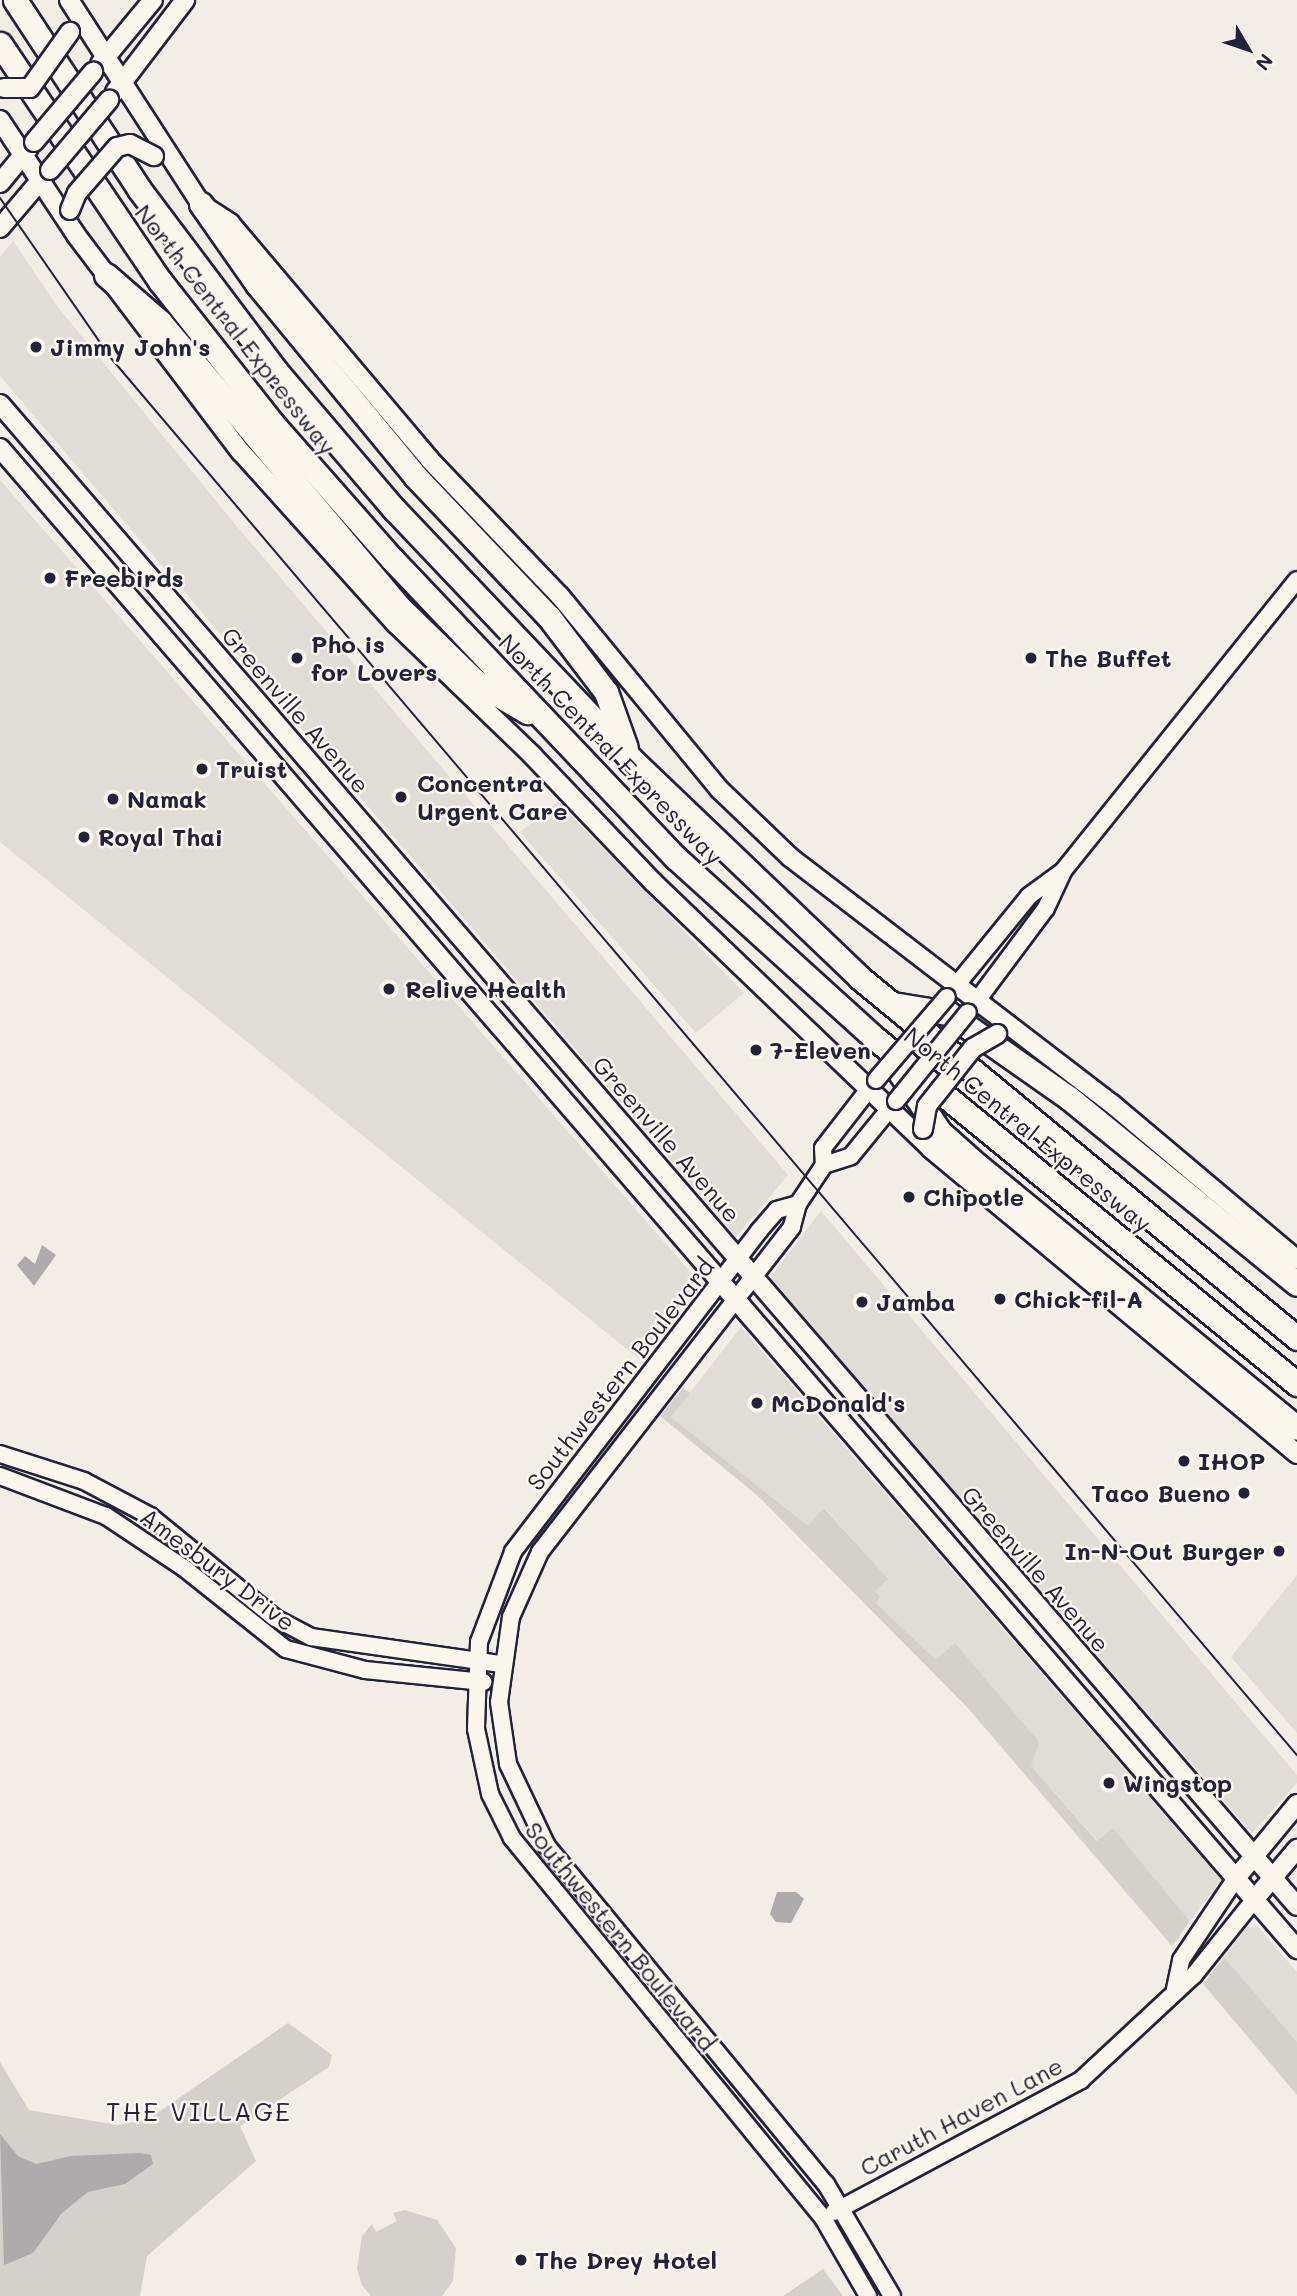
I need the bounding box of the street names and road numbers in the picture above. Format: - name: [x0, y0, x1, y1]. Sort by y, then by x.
- street label: North Central Expressway: [129, 198, 343, 460]
- street label: Greenville Avenue: [216, 621, 376, 799]
- street label: North Central Expressway: [493, 628, 729, 870]
- street label: North Central Expressway: [899, 1020, 1157, 1238]
- street label: Greenville Avenue: [587, 1050, 747, 1228]
- street label: Southwestern Boulevard: [520, 1252, 720, 1496]
- street label: Greenville Avenue: [956, 1480, 1116, 1658]
- street label: Amesbury Drive: [135, 1501, 301, 1637]
- street label: Southwestern Boulevard: [520, 1816, 722, 2056]
- street label: Caruth Haven Lane: [855, 2050, 1067, 2182]

